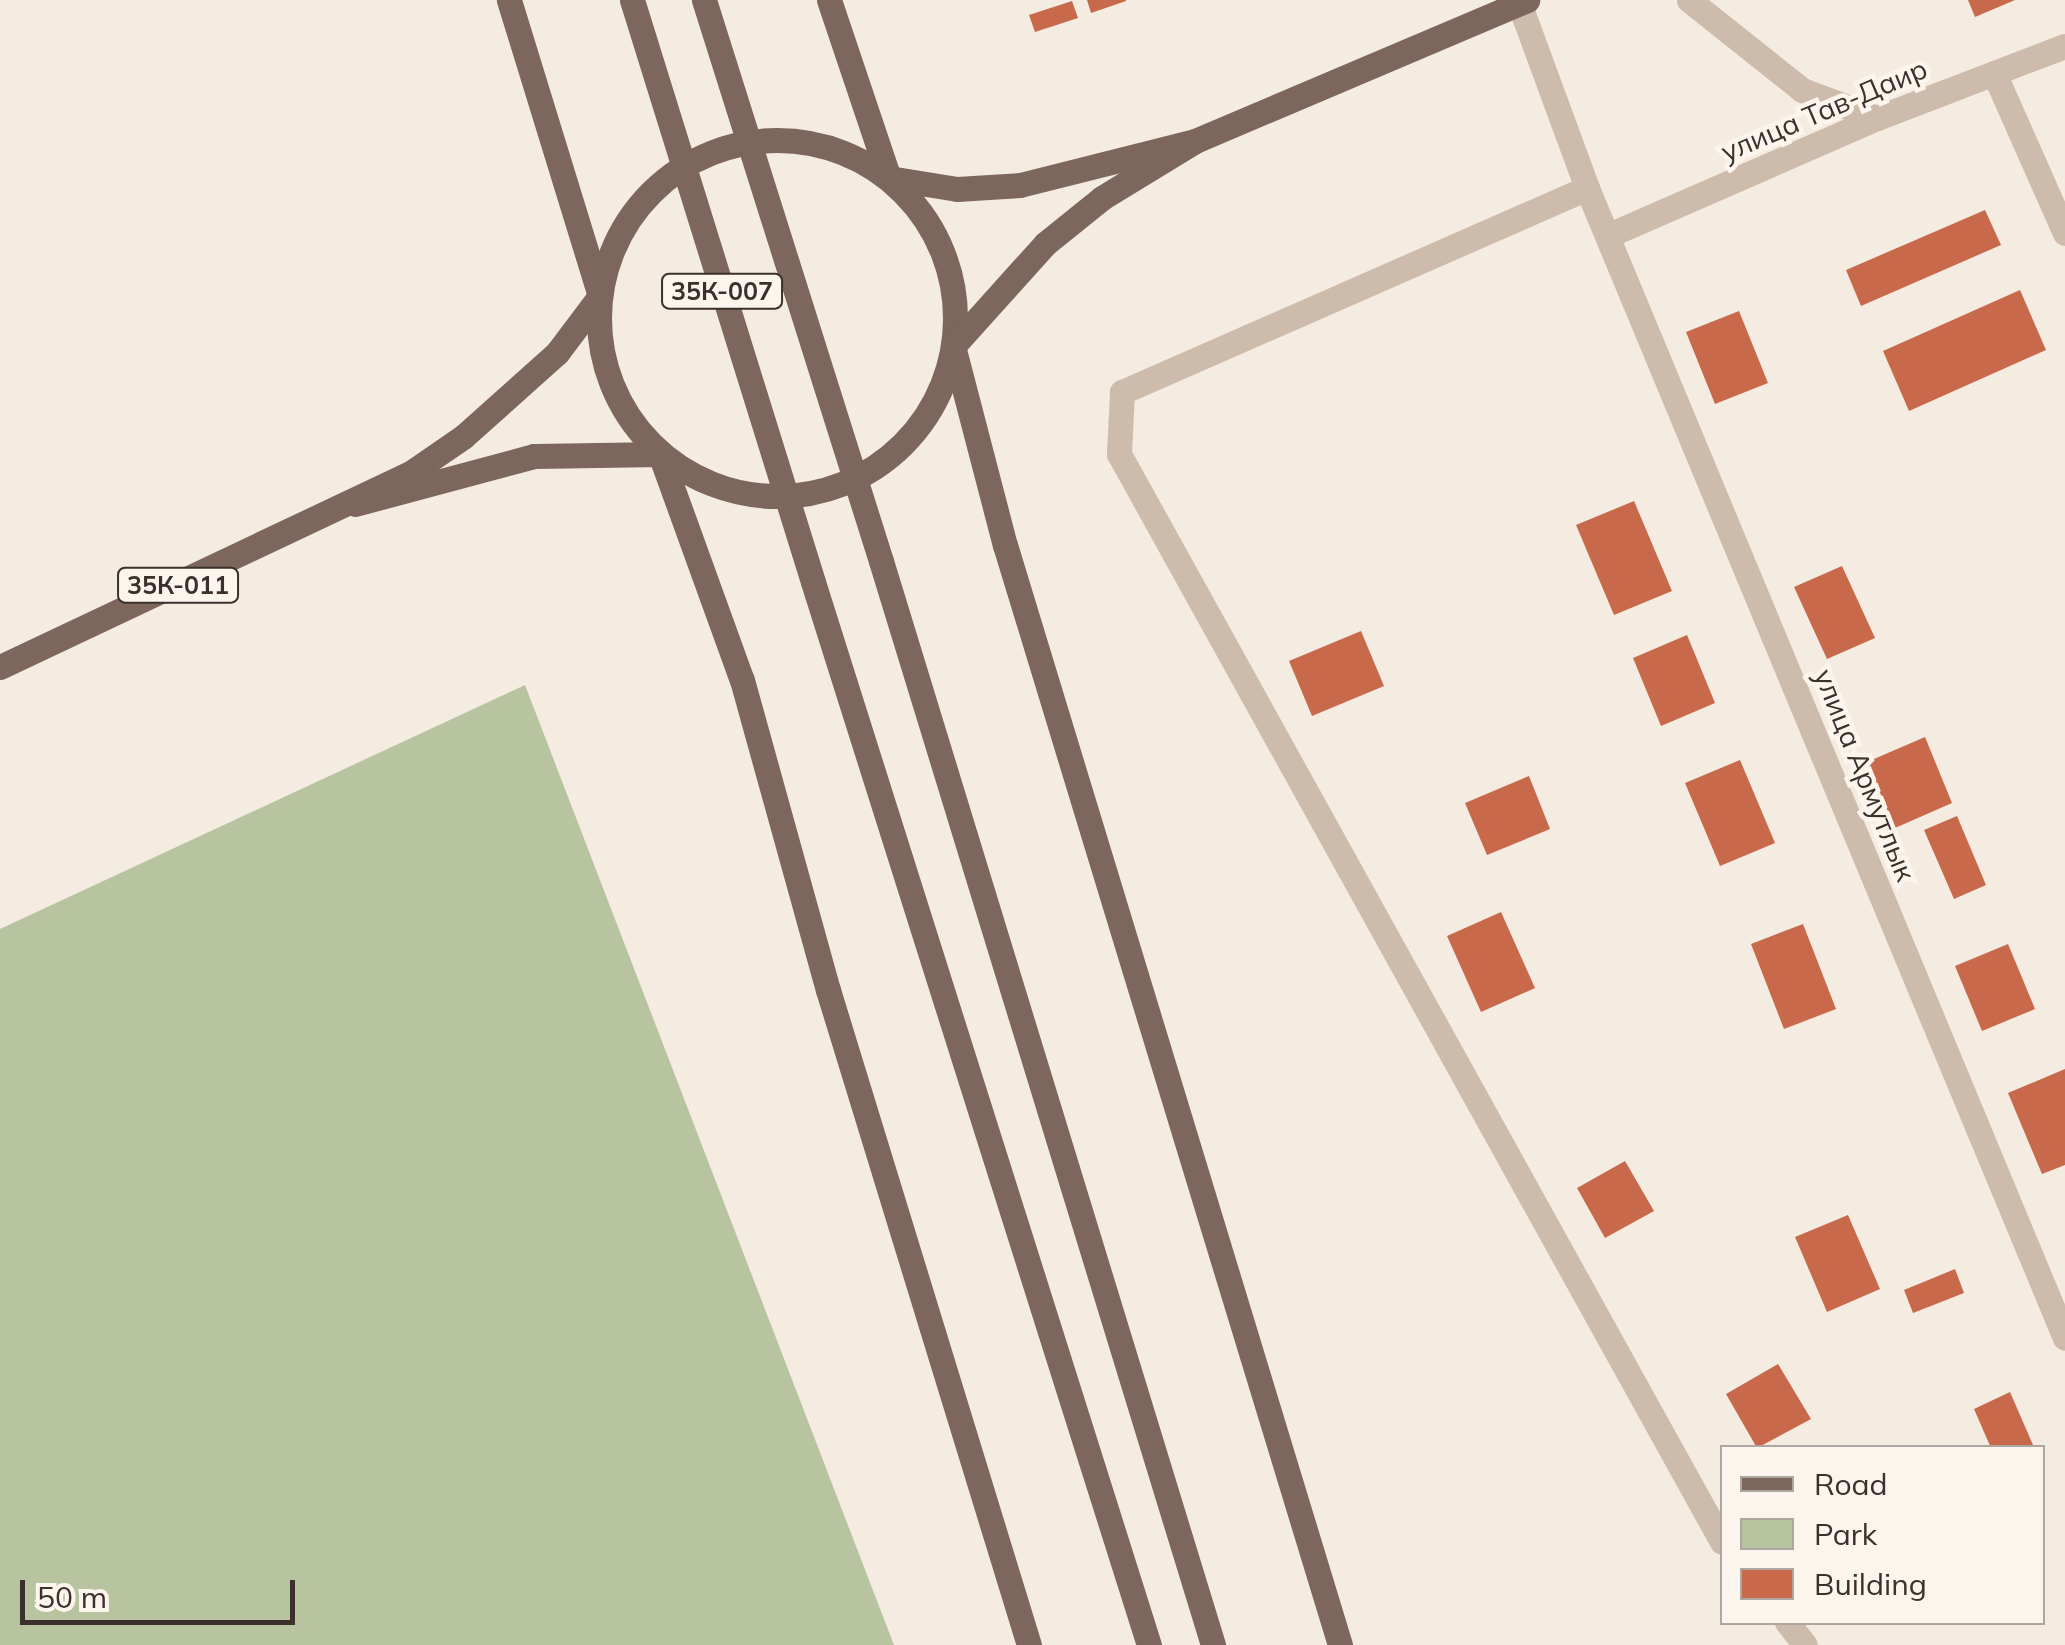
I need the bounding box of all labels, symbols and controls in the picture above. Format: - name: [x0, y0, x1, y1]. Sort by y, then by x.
- street label: улица Тав-Даир: [1716, 51, 1932, 169]
- road number: 35К-007: [660, 271, 784, 311]
- road number: 35К-011: [116, 565, 240, 605]
- street label: улица Армутлык: [1807, 664, 1923, 886]
- legend: [1720, 1445, 2045, 1625]
- text: Road: [1814, 1465, 1888, 1503]
- text: Park: [1814, 1515, 1877, 1553]
- scale bar: [25, 1560, 300, 1622]
- text: Building: [1814, 1565, 1927, 1603]
- text: 50 m: [37, 1578, 107, 1616]

